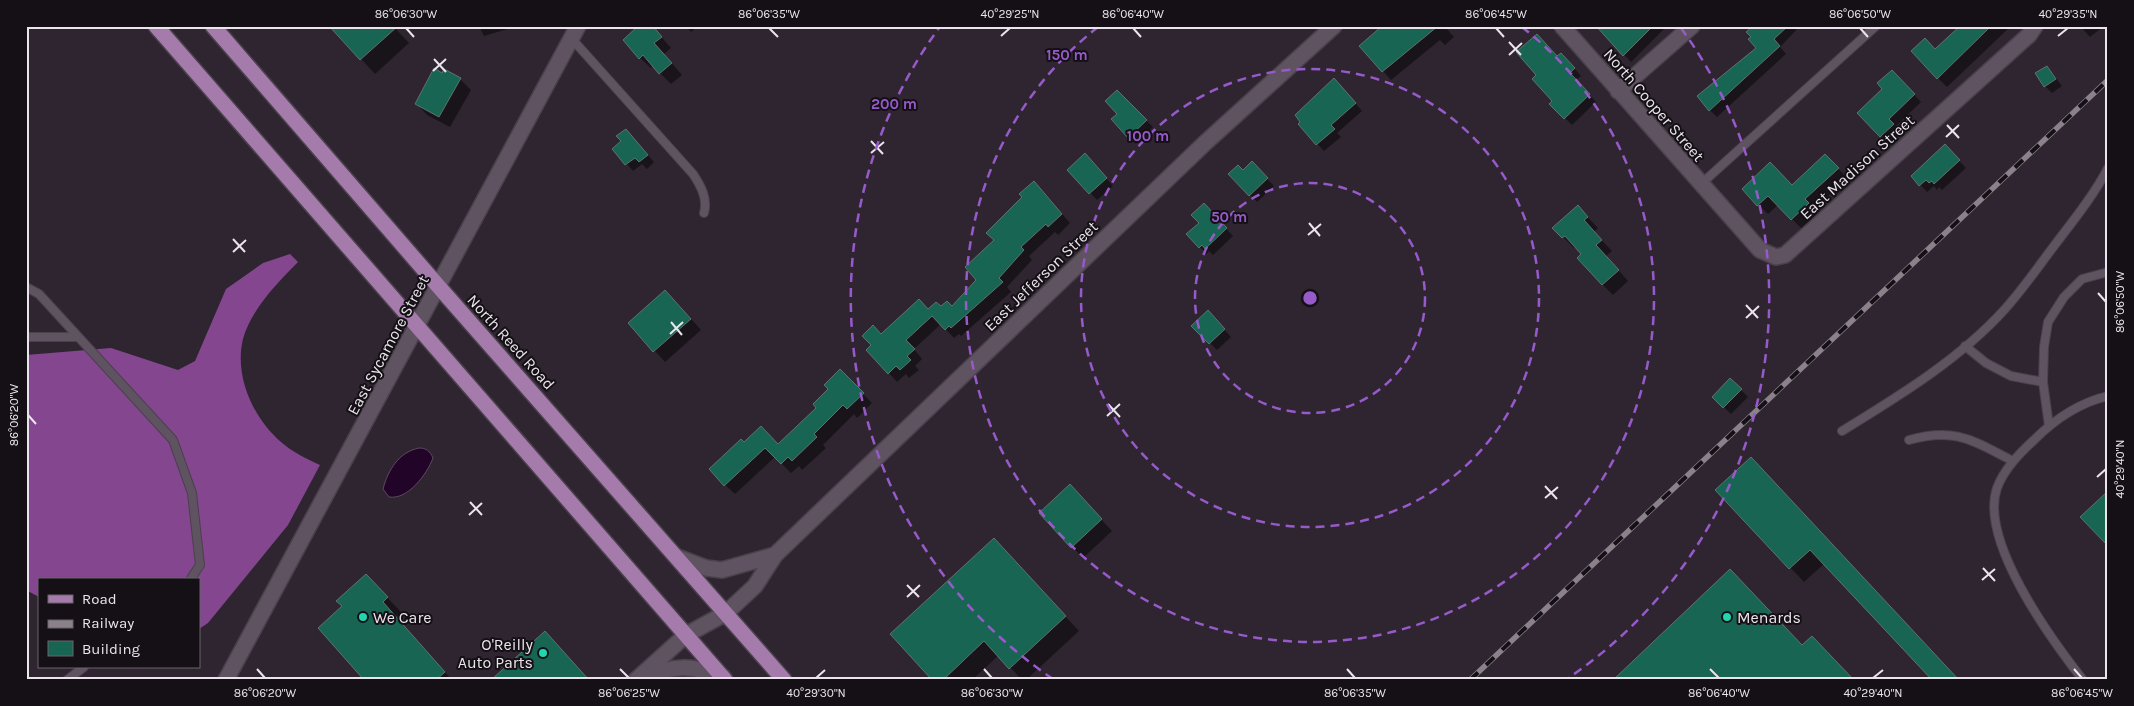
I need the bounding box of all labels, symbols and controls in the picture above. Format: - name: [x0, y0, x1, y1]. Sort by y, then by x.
- text: 86°06'30"W: [375, 7, 438, 21]
- text: 86°06'35"W: [738, 7, 800, 21]
- text: 40°29'25"N: [980, 7, 1040, 21]
- text: 86°06'40"W: [1102, 7, 1164, 21]
- text: 86°06'45"W: [1465, 7, 1527, 21]
- text: 86°06'50"W: [1829, 7, 1891, 21]
- text: 40°29'35"N: [2038, 7, 2098, 21]
- street label: North Cooper Street: [1600, 45, 1708, 165]
- text: 150 m: [1046, 46, 1088, 64]
- text: 200 m: [871, 95, 917, 113]
- street label: East Madison Street: [1796, 111, 1918, 223]
- text: 100 m: [1127, 127, 1169, 145]
- text: 50 m: [1211, 208, 1247, 226]
- street label: East Jefferson Street: [980, 217, 1102, 335]
- text: 86°06'50"W: [2113, 271, 2127, 333]
- street label: East Sycamore Street: [343, 272, 433, 418]
- centre of rings: [1301, 289, 1319, 307]
- street label: North Reed Road: [463, 291, 559, 393]
- text: 86°06'20"W: [7, 384, 21, 446]
- text: 40°29'40"N: [2113, 439, 2127, 499]
- legend: [38, 578, 200, 668]
- text: Road: [82, 590, 117, 608]
- place label: We Care: [373, 608, 431, 627]
- place label: Menards: [1737, 608, 1801, 627]
- marker: We Care: [357, 611, 369, 623]
- marker: Menards: [1721, 611, 1733, 623]
- text: Railway: [82, 614, 134, 632]
- place label: O'Reilly Auto Parts: [458, 635, 534, 672]
- text: Building: [82, 640, 140, 658]
- marker: O'Reilly Auto Parts: [537, 647, 549, 659]
- text: 86°06'20"W: [234, 686, 296, 700]
- text: 86°06'25"W: [598, 686, 660, 700]
- text: 40°29'30"N: [786, 686, 846, 700]
- text: 86°06'30"W: [961, 686, 1024, 700]
- text: 86°06'35"W: [1324, 686, 1386, 700]
- text: 86°06'40"W: [1688, 686, 1750, 700]
- text: 40°29'40"N: [1843, 686, 1903, 700]
- text: 86°06'45"W: [2051, 686, 2113, 700]

